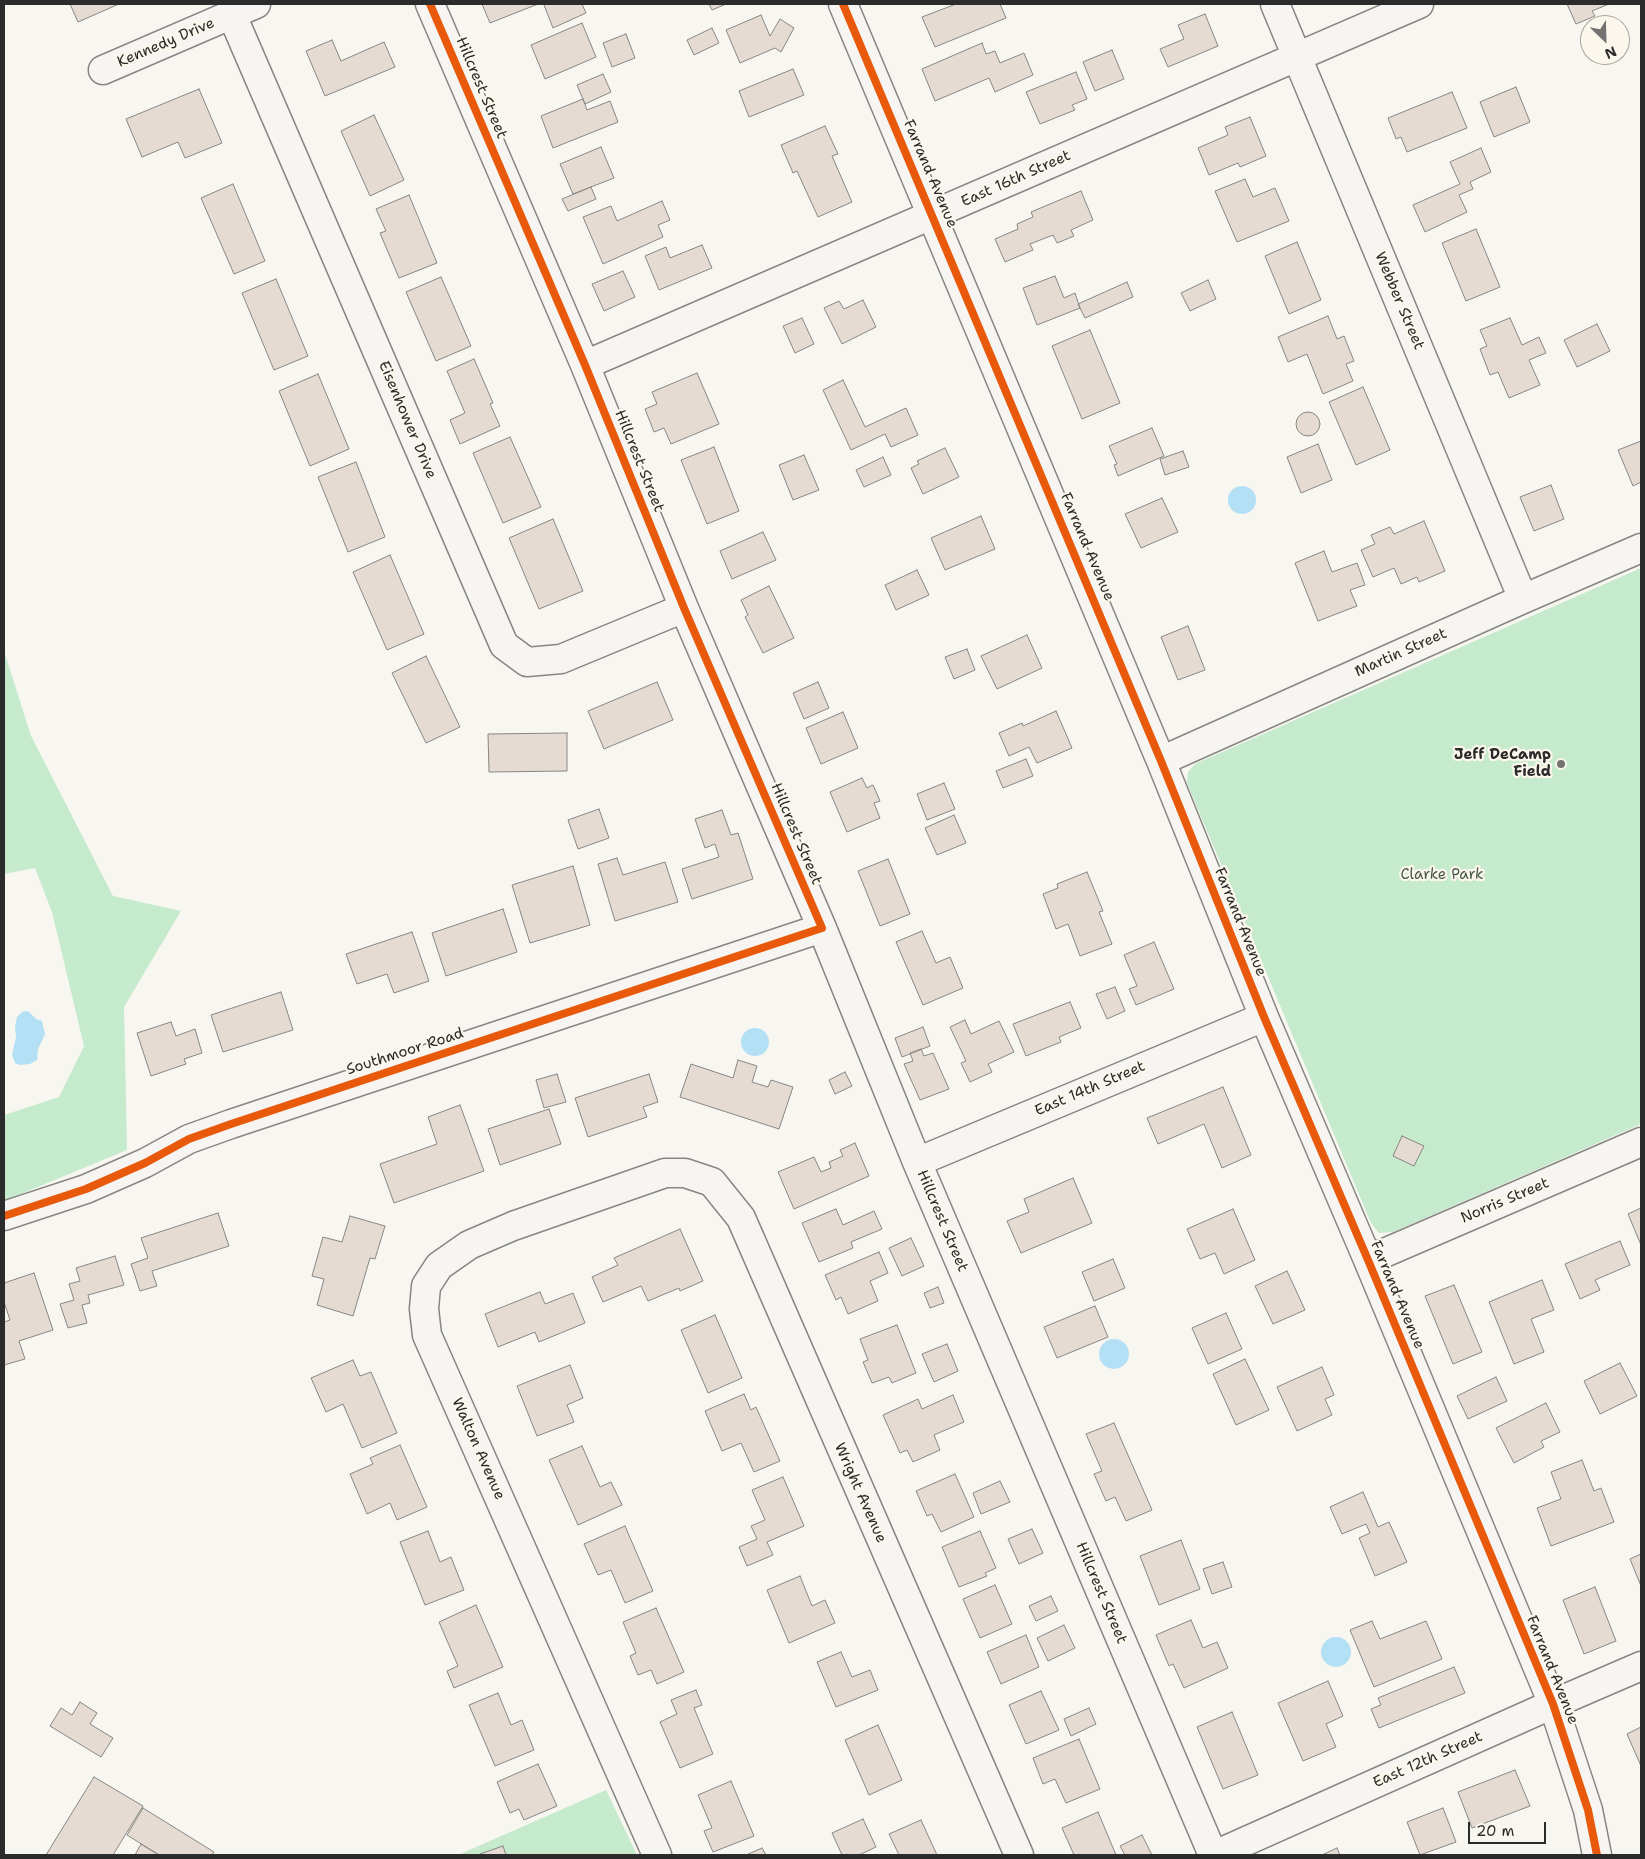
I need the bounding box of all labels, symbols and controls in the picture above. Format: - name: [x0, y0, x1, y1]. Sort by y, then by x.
- street label: Kennedy Drive: [115, 14, 217, 72]
- north arrow: [1580, 15, 1630, 65]
- street label: Hillcrest Street: [452, 35, 510, 141]
- text: N: [1602, 42, 1619, 63]
- street label: Farrand Avenue: [899, 117, 961, 231]
- street label: East 16th Street: [958, 147, 1074, 211]
- street label: Webber Street: [1370, 249, 1428, 353]
- street label: Eisenhower Drive: [374, 358, 440, 482]
- street label: Hillcrest Street: [610, 407, 668, 515]
- street label: Farrand Avenue: [1056, 490, 1118, 604]
- street label: Martin Street: [1352, 625, 1450, 681]
- place label: Jeff DeCamp Field: [1454, 746, 1551, 781]
- marker: Jeff DeCamp Field: [1555, 758, 1567, 770]
- street label: Hillcrest Street: [767, 781, 825, 887]
- street label: Farrand Avenue: [1210, 865, 1270, 979]
- park label: Clarke Park: [1400, 866, 1484, 884]
- street label: Southmoor Road: [344, 1025, 466, 1079]
- street label: East 14th Street: [1032, 1058, 1148, 1120]
- street label: Hillcrest Street: [913, 1168, 971, 1274]
- street label: Norris Street: [1458, 1174, 1552, 1228]
- street label: Farrand Avenue: [1366, 1238, 1428, 1352]
- street label: Walton Avenue: [447, 1395, 509, 1503]
- street label: Wright Avenue: [830, 1440, 890, 1546]
- street label: Hillcrest Street: [1072, 1540, 1130, 1646]
- street label: Farrand Avenue: [1522, 1613, 1582, 1727]
- street label: East 12th Street: [1371, 1728, 1485, 1792]
- scale bar: [1470, 1812, 1548, 1844]
- text: 20 m: [1476, 1821, 1515, 1841]

